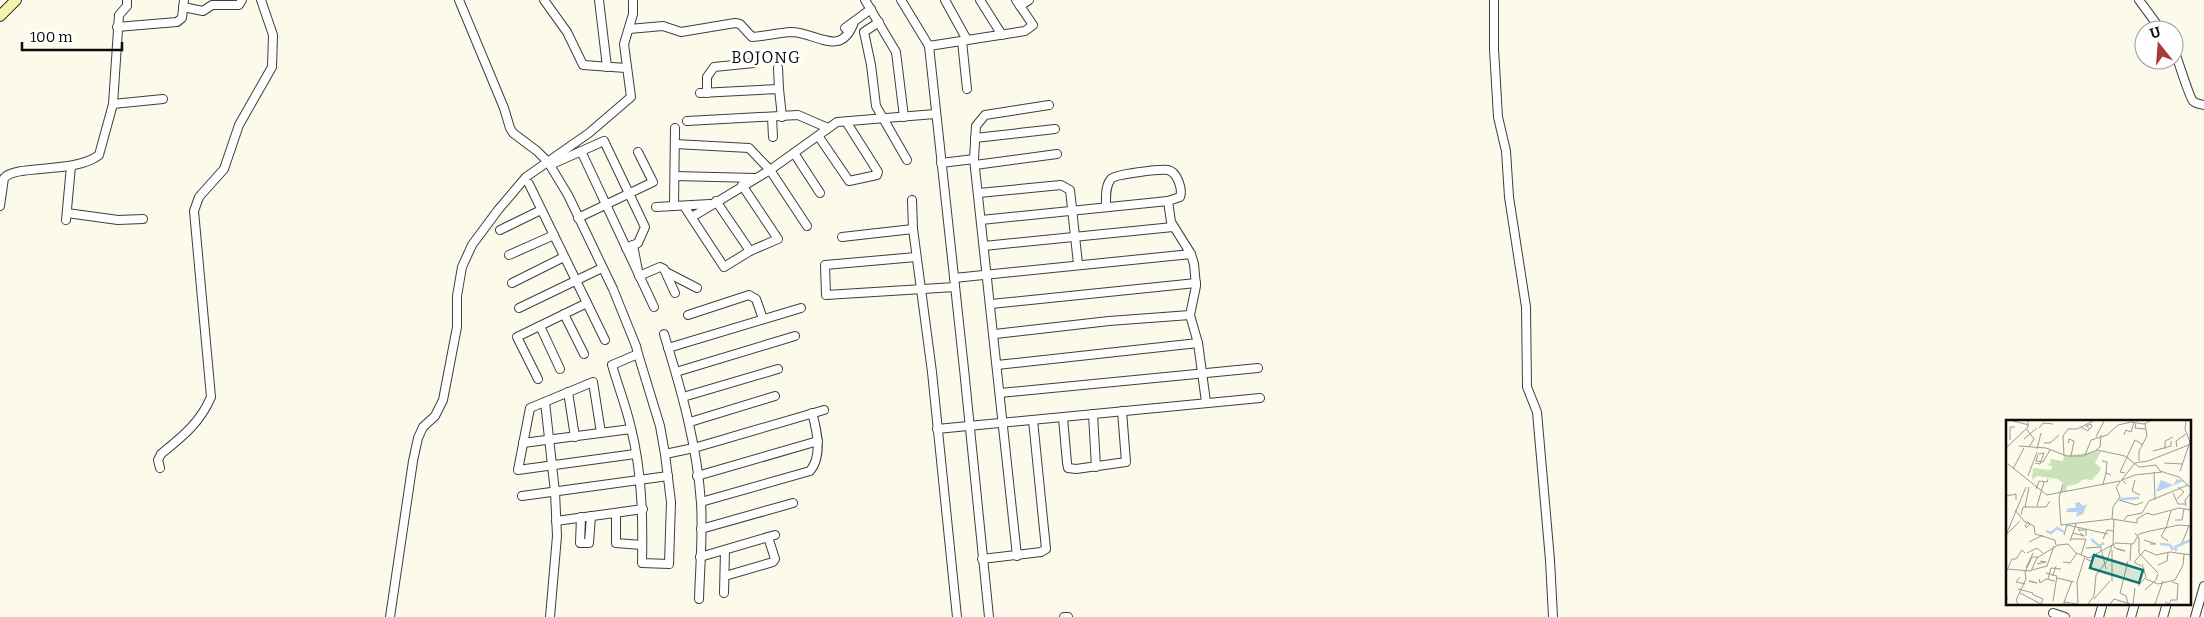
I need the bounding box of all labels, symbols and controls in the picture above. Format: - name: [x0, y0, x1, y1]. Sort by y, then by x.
- scale bar: [22, 20, 122, 52]
- north arrow: [2134, 20, 2184, 70]
- text: U: [2148, 23, 2163, 43]
- text: 100 m: [30, 28, 73, 46]
- district label: BOJONG: [731, 48, 801, 67]
- inset map: [2006, 420, 2192, 604]

